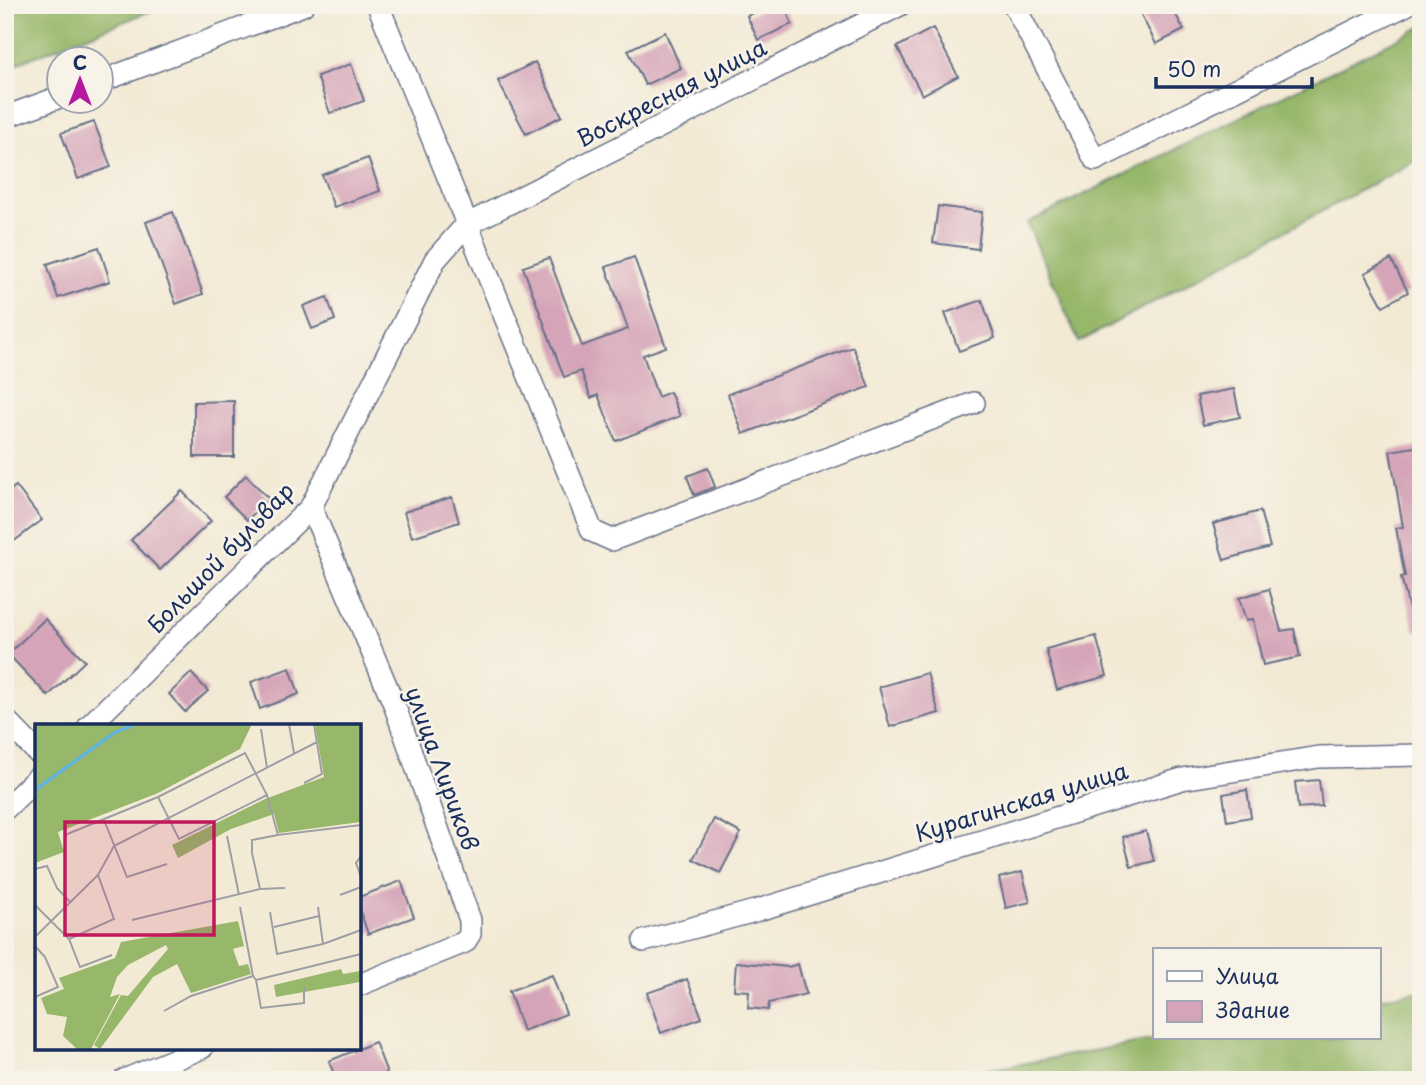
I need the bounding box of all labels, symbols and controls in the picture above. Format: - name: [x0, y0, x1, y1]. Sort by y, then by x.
- street label: Воскресная улица: [570, 29, 773, 155]
- north arrow: [46, 46, 116, 116]
- scale bar: [1156, 46, 1312, 90]
- text: С: [73, 48, 87, 76]
- text: 50 m: [1167, 52, 1221, 84]
- street label: Большой бульвар: [138, 473, 302, 641]
- street label: улица Лириков: [397, 681, 489, 855]
- inset map: [35, 724, 360, 1050]
- street label: Курагинская улица: [910, 752, 1132, 850]
- legend: [1153, 948, 1380, 1040]
- text: Улица: [1216, 959, 1279, 991]
- text: Здание: [1216, 993, 1290, 1025]

